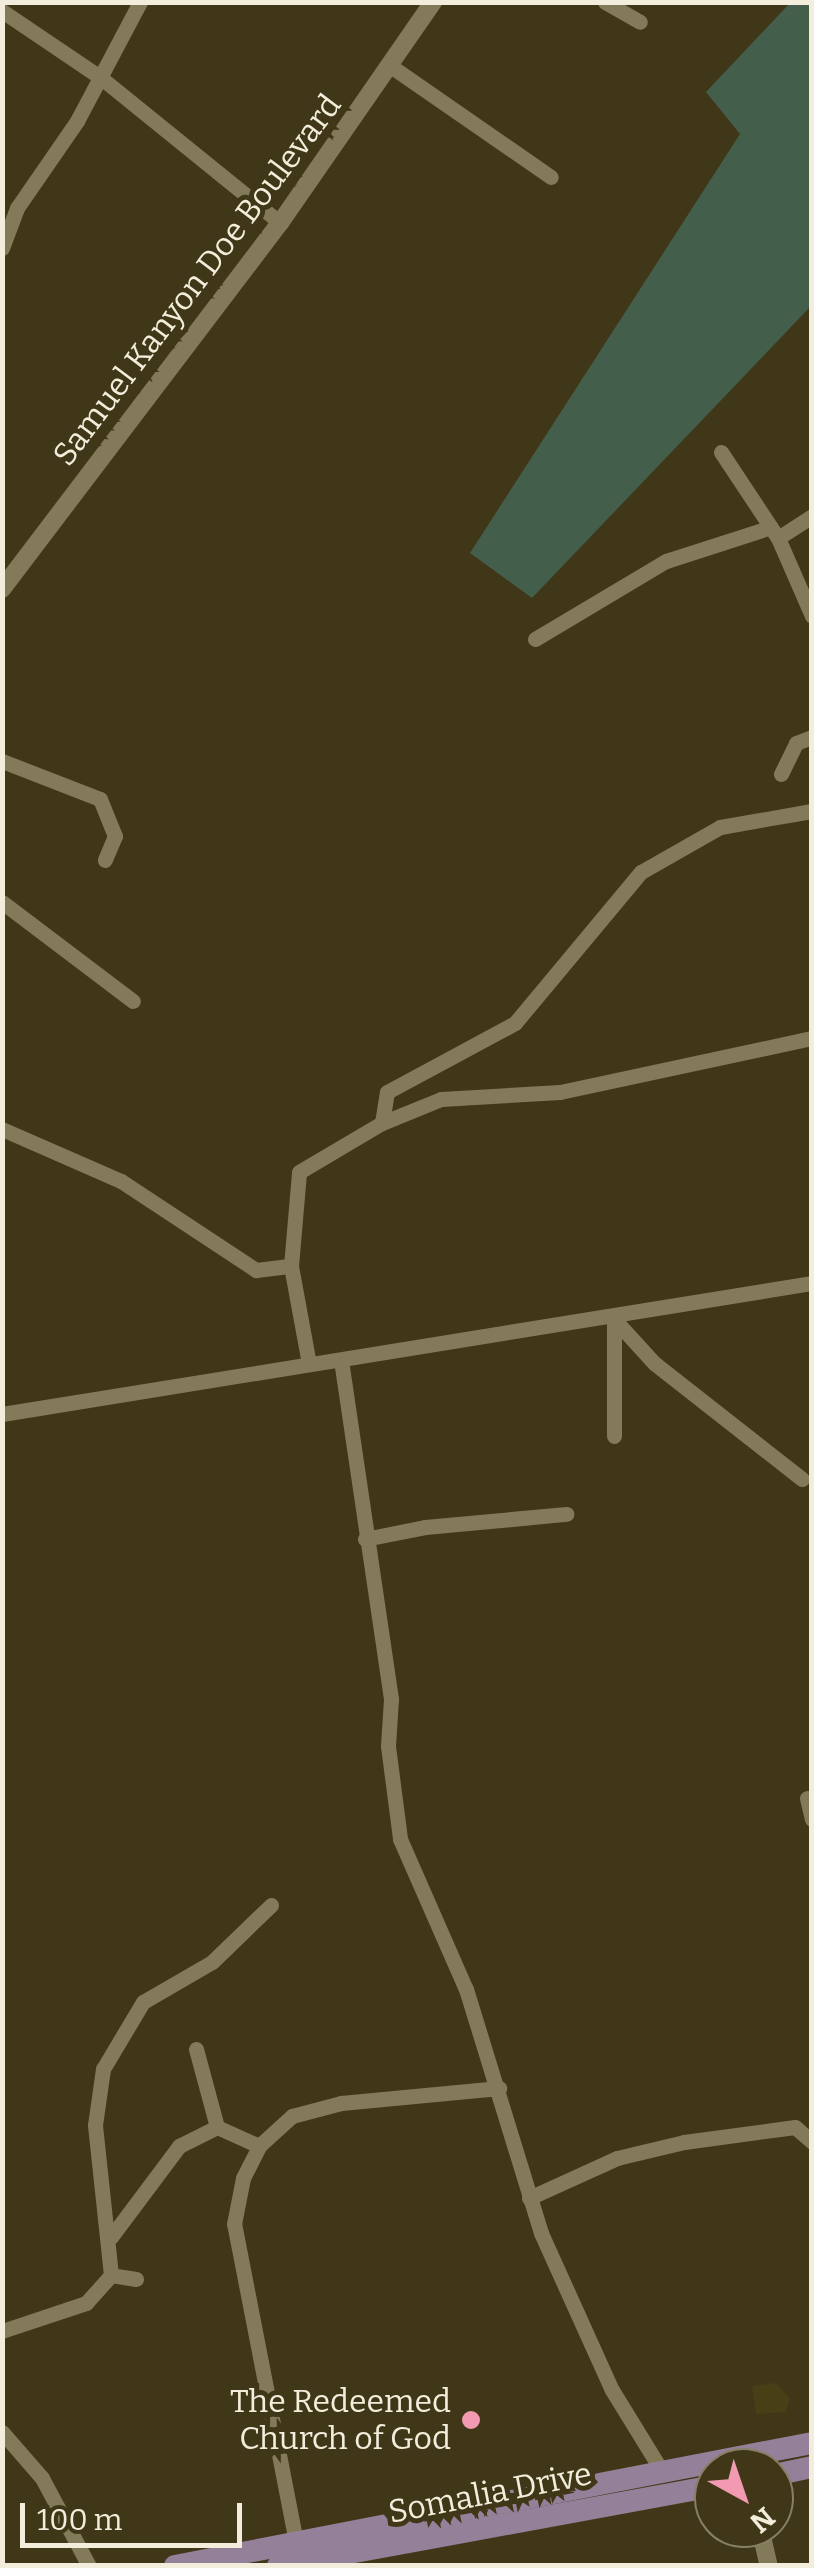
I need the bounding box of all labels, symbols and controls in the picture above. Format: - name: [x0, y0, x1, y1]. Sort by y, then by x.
- street label: Samuel Kanyon Doe Boulevard: [45, 87, 349, 473]
- place label: The Redeemed Church of God: [230, 2383, 451, 2458]
- marker: The Redeemed Church of God: [460, 2409, 482, 2431]
- north arrow: [694, 2448, 794, 2548]
- street label: Somalia Drive: [385, 2454, 595, 2532]
- scale bar: [25, 2483, 248, 2545]
- text: N: [743, 2500, 781, 2539]
- text: 100 m: [37, 2502, 122, 2538]

